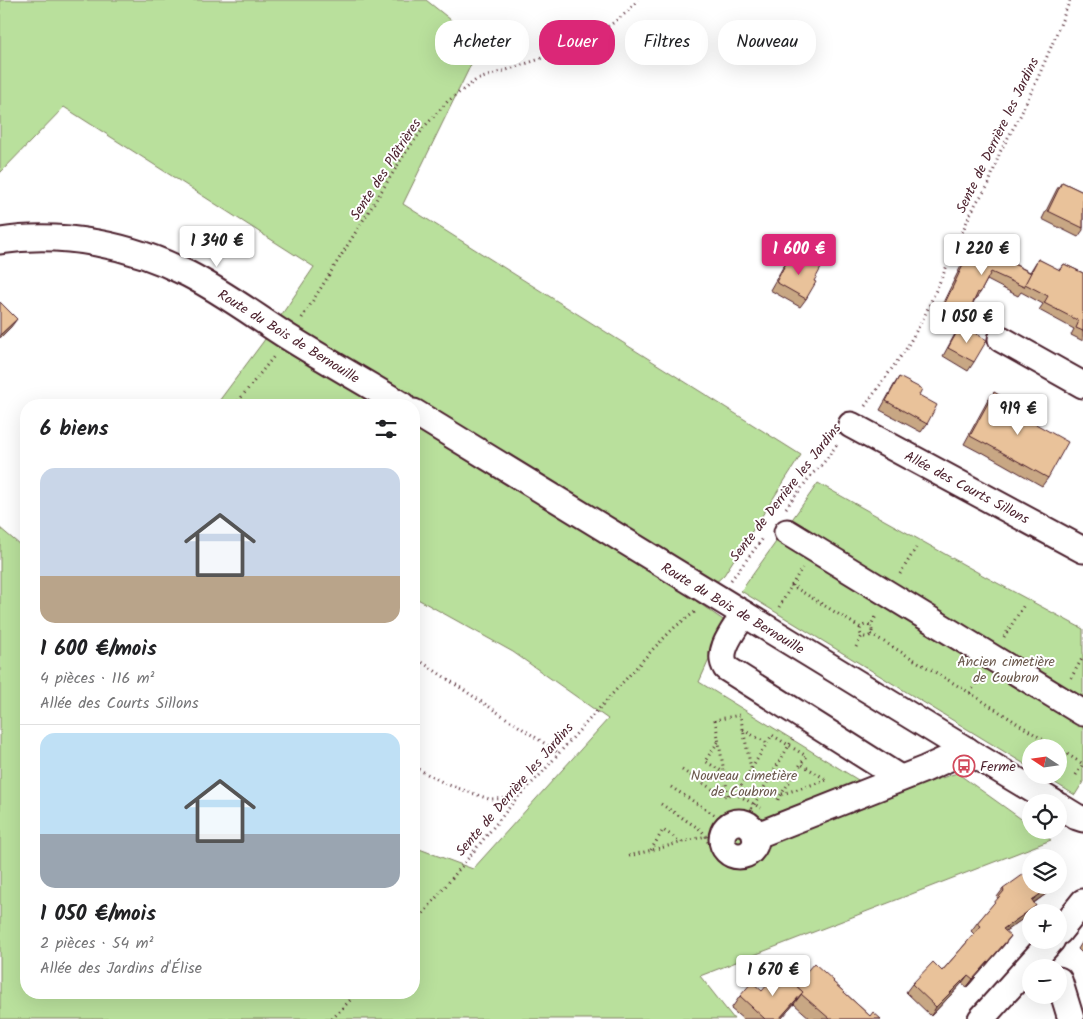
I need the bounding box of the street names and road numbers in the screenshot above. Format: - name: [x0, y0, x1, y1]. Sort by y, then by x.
- street label: Sente de Derrière les Jardins: [951, 54, 1045, 217]
- street label: Sente des Plâtrières: [345, 114, 427, 225]
- street label: Route du Bois de Bernouille: [213, 284, 364, 390]
- street label: Sente de Derrière les Jardins: [725, 419, 847, 567]
- street label: Allée des Courts Sillons: [900, 446, 1033, 530]
- street label: Route du Bois de Bernouille: [657, 557, 809, 661]
- street label: Sente de Derrière les Jardins: [450, 718, 579, 861]

